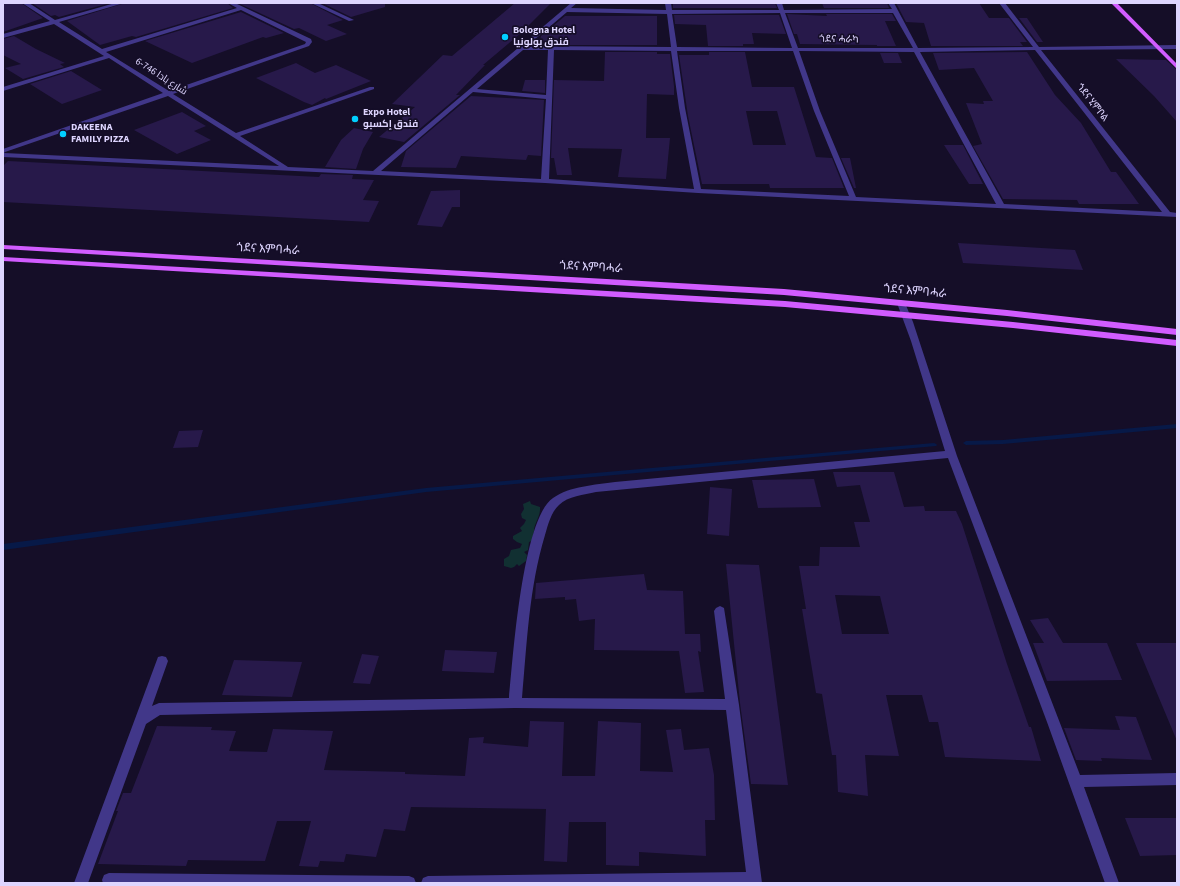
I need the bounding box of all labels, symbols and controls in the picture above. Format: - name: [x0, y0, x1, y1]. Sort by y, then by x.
- place label: Bologna Hotel فندق بولونيا: [513, 25, 575, 48]
- marker: Bologna Hotel فندق بولونيا: [500, 32, 510, 42]
- street label: ጎደና ሓራካ: [819, 34, 859, 46]
- street label: شارع بادا 746-6: [133, 56, 189, 98]
- street label: ጎደና ሂምቦል: [1074, 82, 1110, 124]
- place label: Expo Hotel فندق إكسبو: [363, 107, 418, 130]
- marker: Expo Hotel فندق إكسبو: [350, 114, 360, 124]
- place label: DAKEENA FAMILY PIZZA: [71, 122, 129, 146]
- marker: DAKEENA FAMILY PIZZA: [58, 129, 68, 139]
- street label: ጎደና እምባሓራ: [236, 241, 300, 259]
- street label: ጎደና እምባሓራ: [559, 259, 623, 277]
- street label: ጎደና እምባሓራ: [883, 282, 947, 302]

